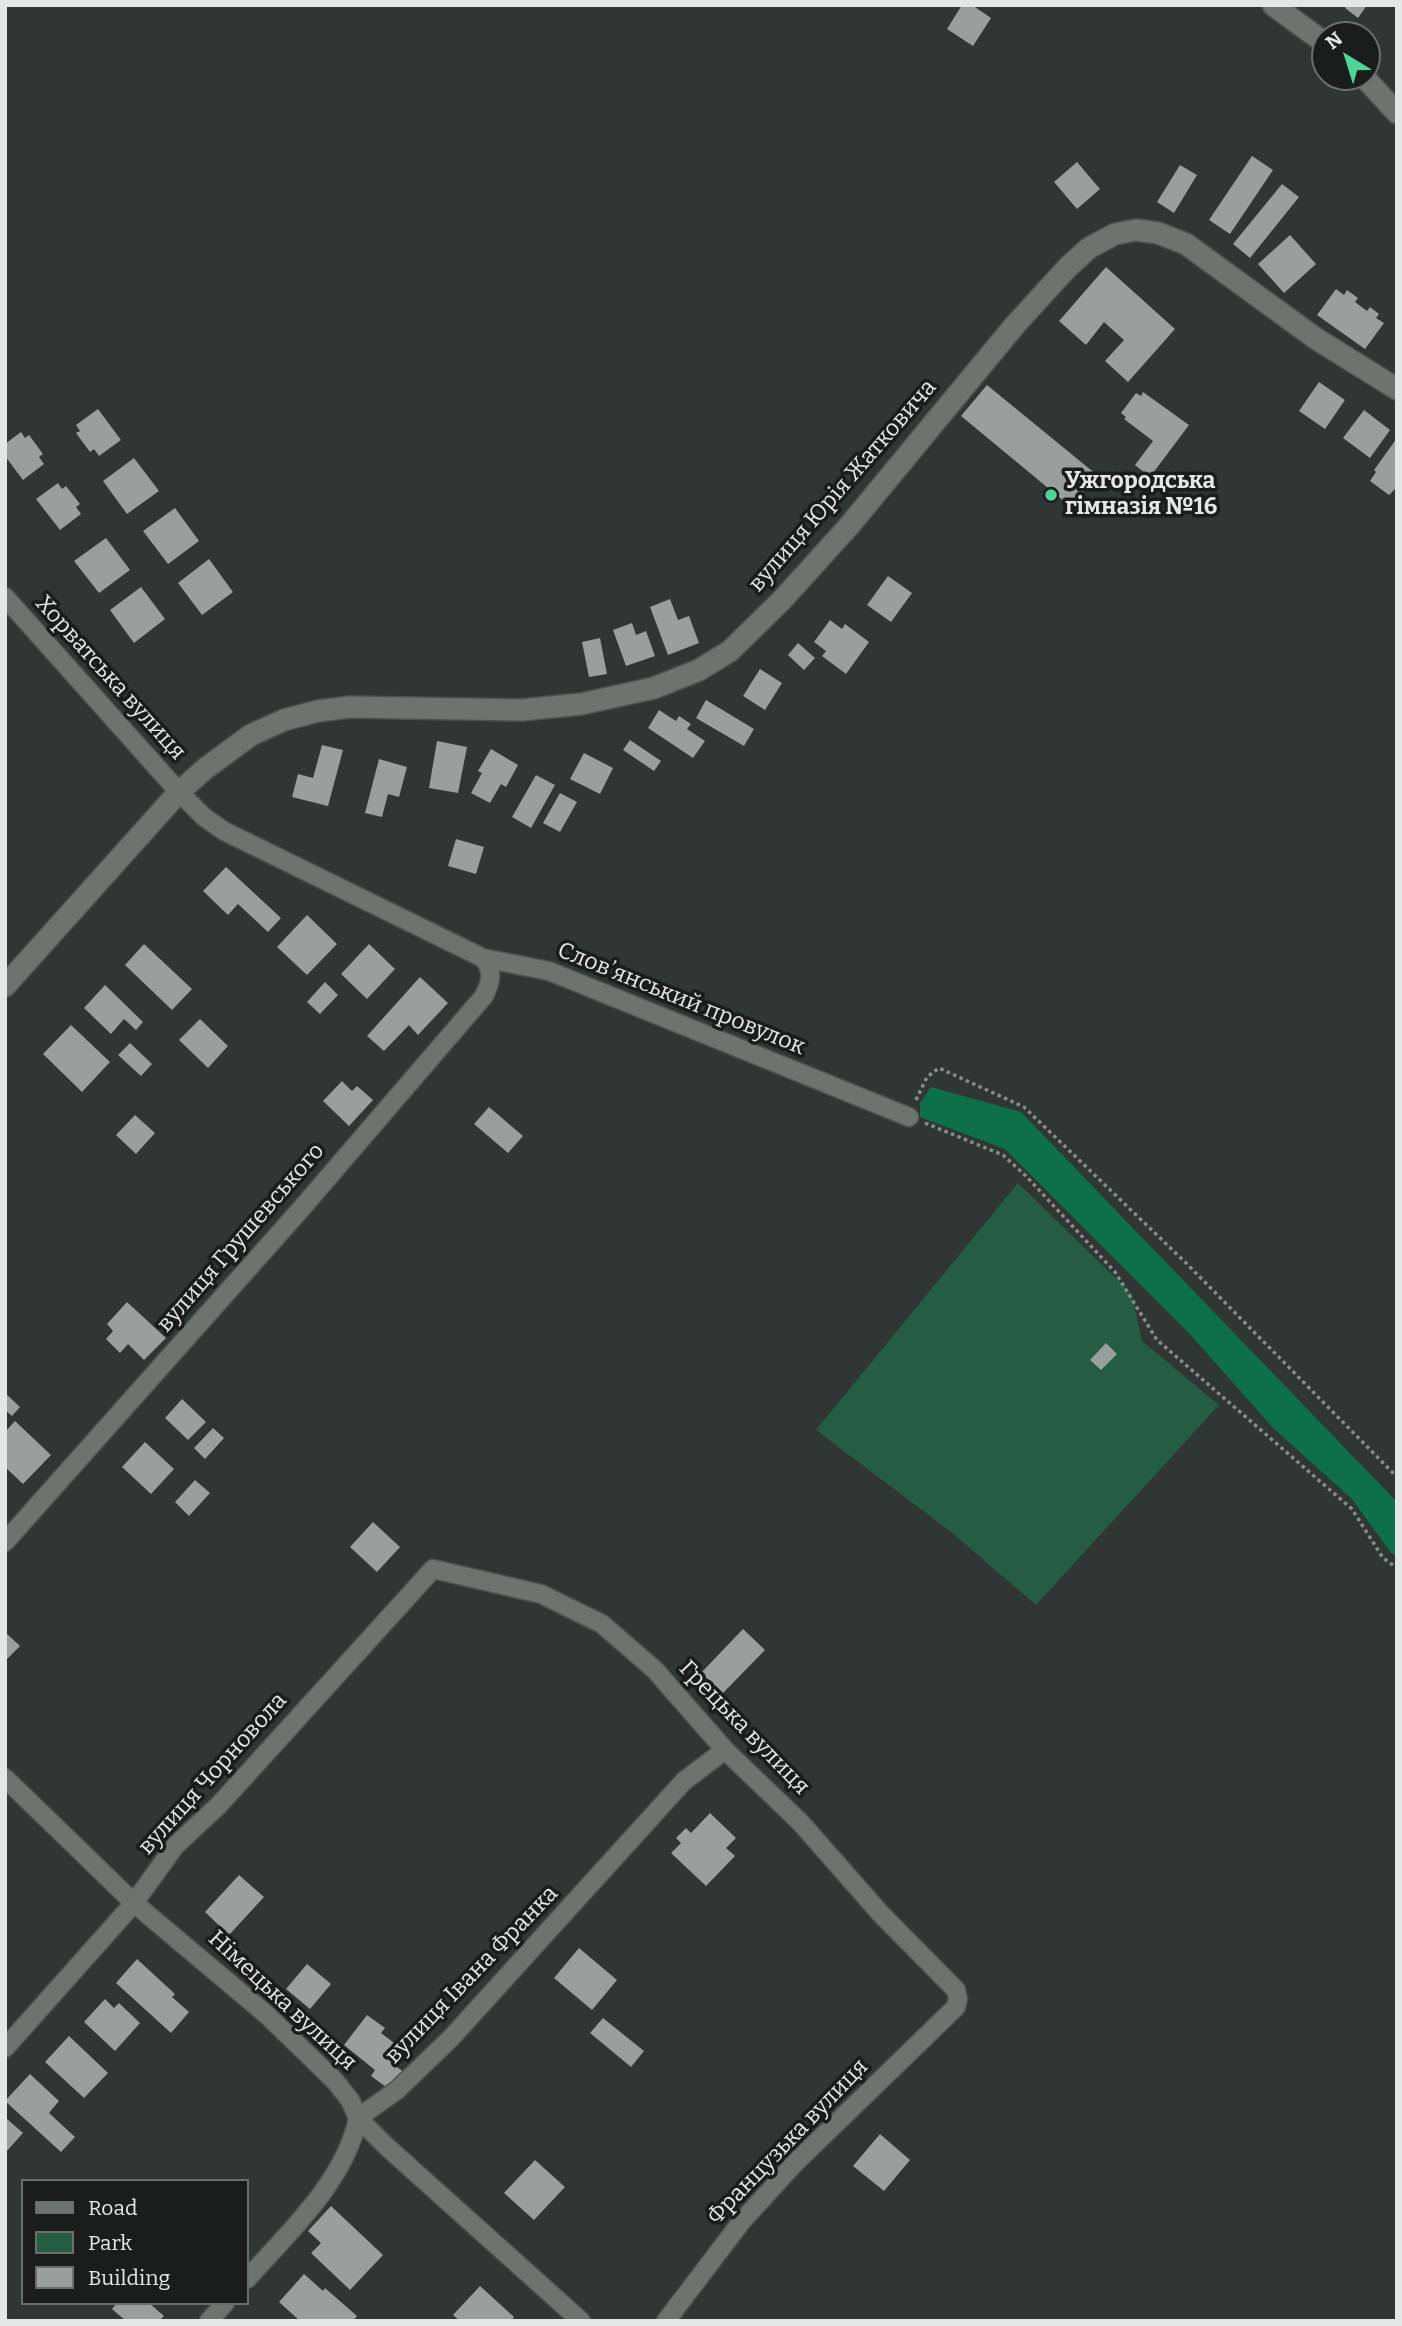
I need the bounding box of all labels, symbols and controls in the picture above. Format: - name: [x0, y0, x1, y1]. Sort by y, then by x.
- north arrow: [1311, 21, 1381, 91]
- text: N: [1321, 27, 1347, 54]
- street label: вулиця Юрія Жатковича: [743, 374, 943, 598]
- place label: Ужгородська гімназія №16: [1065, 468, 1217, 522]
- marker: Ужгородська гімназія №16: [1043, 487, 1059, 503]
- street label: Хорватська вулиця: [29, 590, 191, 766]
- street label: Словʼянський провулок: [553, 937, 809, 1061]
- street label: вулиця Грушевського: [151, 1138, 331, 1338]
- street label: Грецька вулиця: [673, 1655, 815, 1801]
- street label: вулиця Чорновола: [133, 1687, 293, 1861]
- street label: вулиця Івана Франка: [380, 1880, 564, 2070]
- street label: Німецька вулиця: [202, 1925, 362, 2077]
- street label: Французька вулиця: [702, 2053, 874, 2231]
- legend: [21, 2179, 248, 2305]
- text: Road: [88, 2195, 137, 2221]
- text: Park: [88, 2230, 132, 2256]
- text: Building: [88, 2265, 170, 2291]

